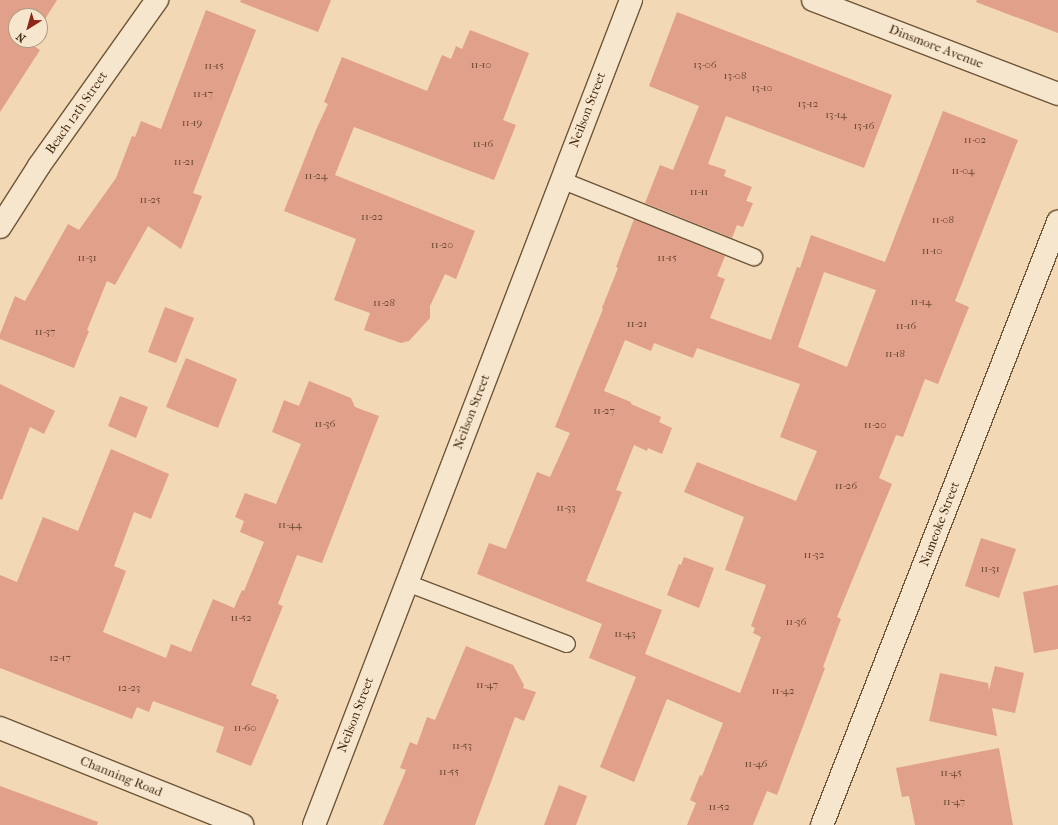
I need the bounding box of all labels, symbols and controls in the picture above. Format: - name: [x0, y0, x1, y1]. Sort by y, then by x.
- north arrow: [8, 8, 48, 48]
- street label: Dinsmore Avenue: [887, 22, 985, 72]
- text: N: [14, 29, 28, 45]
- house number: 11-10: [471, 58, 491, 72]
- house number: 13-06: [693, 58, 717, 72]
- house number: 11-15: [204, 59, 224, 73]
- street label: Beach 12th Street: [43, 69, 111, 157]
- house number: 13-08: [724, 69, 746, 83]
- street label: Neilson Street: [566, 70, 610, 150]
- house number: 13-10: [751, 81, 773, 95]
- house number: 11-17: [193, 87, 213, 101]
- house number: 13-12: [798, 97, 818, 111]
- house number: 13-14: [825, 108, 847, 122]
- house number: 11-19: [182, 116, 202, 130]
- house number: 13-16: [853, 119, 875, 133]
- house number: 11-02: [964, 133, 986, 147]
- house number: 11-16: [473, 137, 493, 151]
- house number: 11-21: [174, 155, 194, 169]
- house number: 11-04: [951, 164, 975, 178]
- house number: 11-24: [305, 169, 327, 183]
- house number: 11-11: [690, 185, 708, 199]
- house number: 11-25: [139, 193, 161, 207]
- house number: 11-22: [361, 210, 383, 224]
- house number: 11-08: [932, 213, 954, 227]
- house number: 11-20: [431, 238, 453, 252]
- house number: 11-10: [922, 244, 942, 258]
- house number: 11-31: [77, 251, 97, 265]
- house number: 11-15: [657, 251, 677, 265]
- house number: 11-14: [910, 295, 932, 309]
- house number: 11-28: [373, 296, 395, 310]
- house number: 11-21: [627, 317, 647, 331]
- house number: 11-16: [896, 319, 916, 333]
- house number: 11-37: [35, 325, 55, 339]
- house number: 11-18: [885, 347, 905, 361]
- street label: Neilson Street: [450, 372, 494, 452]
- house number: 11-27: [593, 404, 615, 418]
- house number: 11-36: [314, 417, 336, 431]
- house number: 11-20: [864, 418, 886, 432]
- house number: 11-26: [835, 479, 857, 493]
- street label: Nameoke Street: [917, 480, 963, 568]
- house number: 11-33: [556, 501, 576, 515]
- house number: 11-44: [278, 518, 302, 532]
- house number: 11-32: [804, 548, 824, 562]
- house number: 11-31: [980, 562, 1000, 576]
- house number: 11-52: [230, 611, 252, 625]
- house number: 11-36: [785, 615, 807, 629]
- house number: 11-43: [614, 627, 636, 641]
- house number: 12-17: [49, 651, 71, 665]
- street label: Neilson Street: [334, 675, 378, 755]
- house number: 11-47: [476, 678, 498, 692]
- house number: 12-23: [118, 681, 140, 695]
- house number: 11-42: [772, 684, 794, 698]
- house number: 11-60: [234, 721, 256, 735]
- house number: 11-53: [452, 739, 472, 753]
- street label: Channing Road: [78, 753, 164, 801]
- house number: 11-46: [744, 757, 768, 771]
- house number: 11-55: [439, 765, 459, 779]
- house number: 11-45: [940, 766, 962, 780]
- house number: 11-47: [943, 795, 965, 809]
- house number: 11-52: [708, 800, 730, 814]

